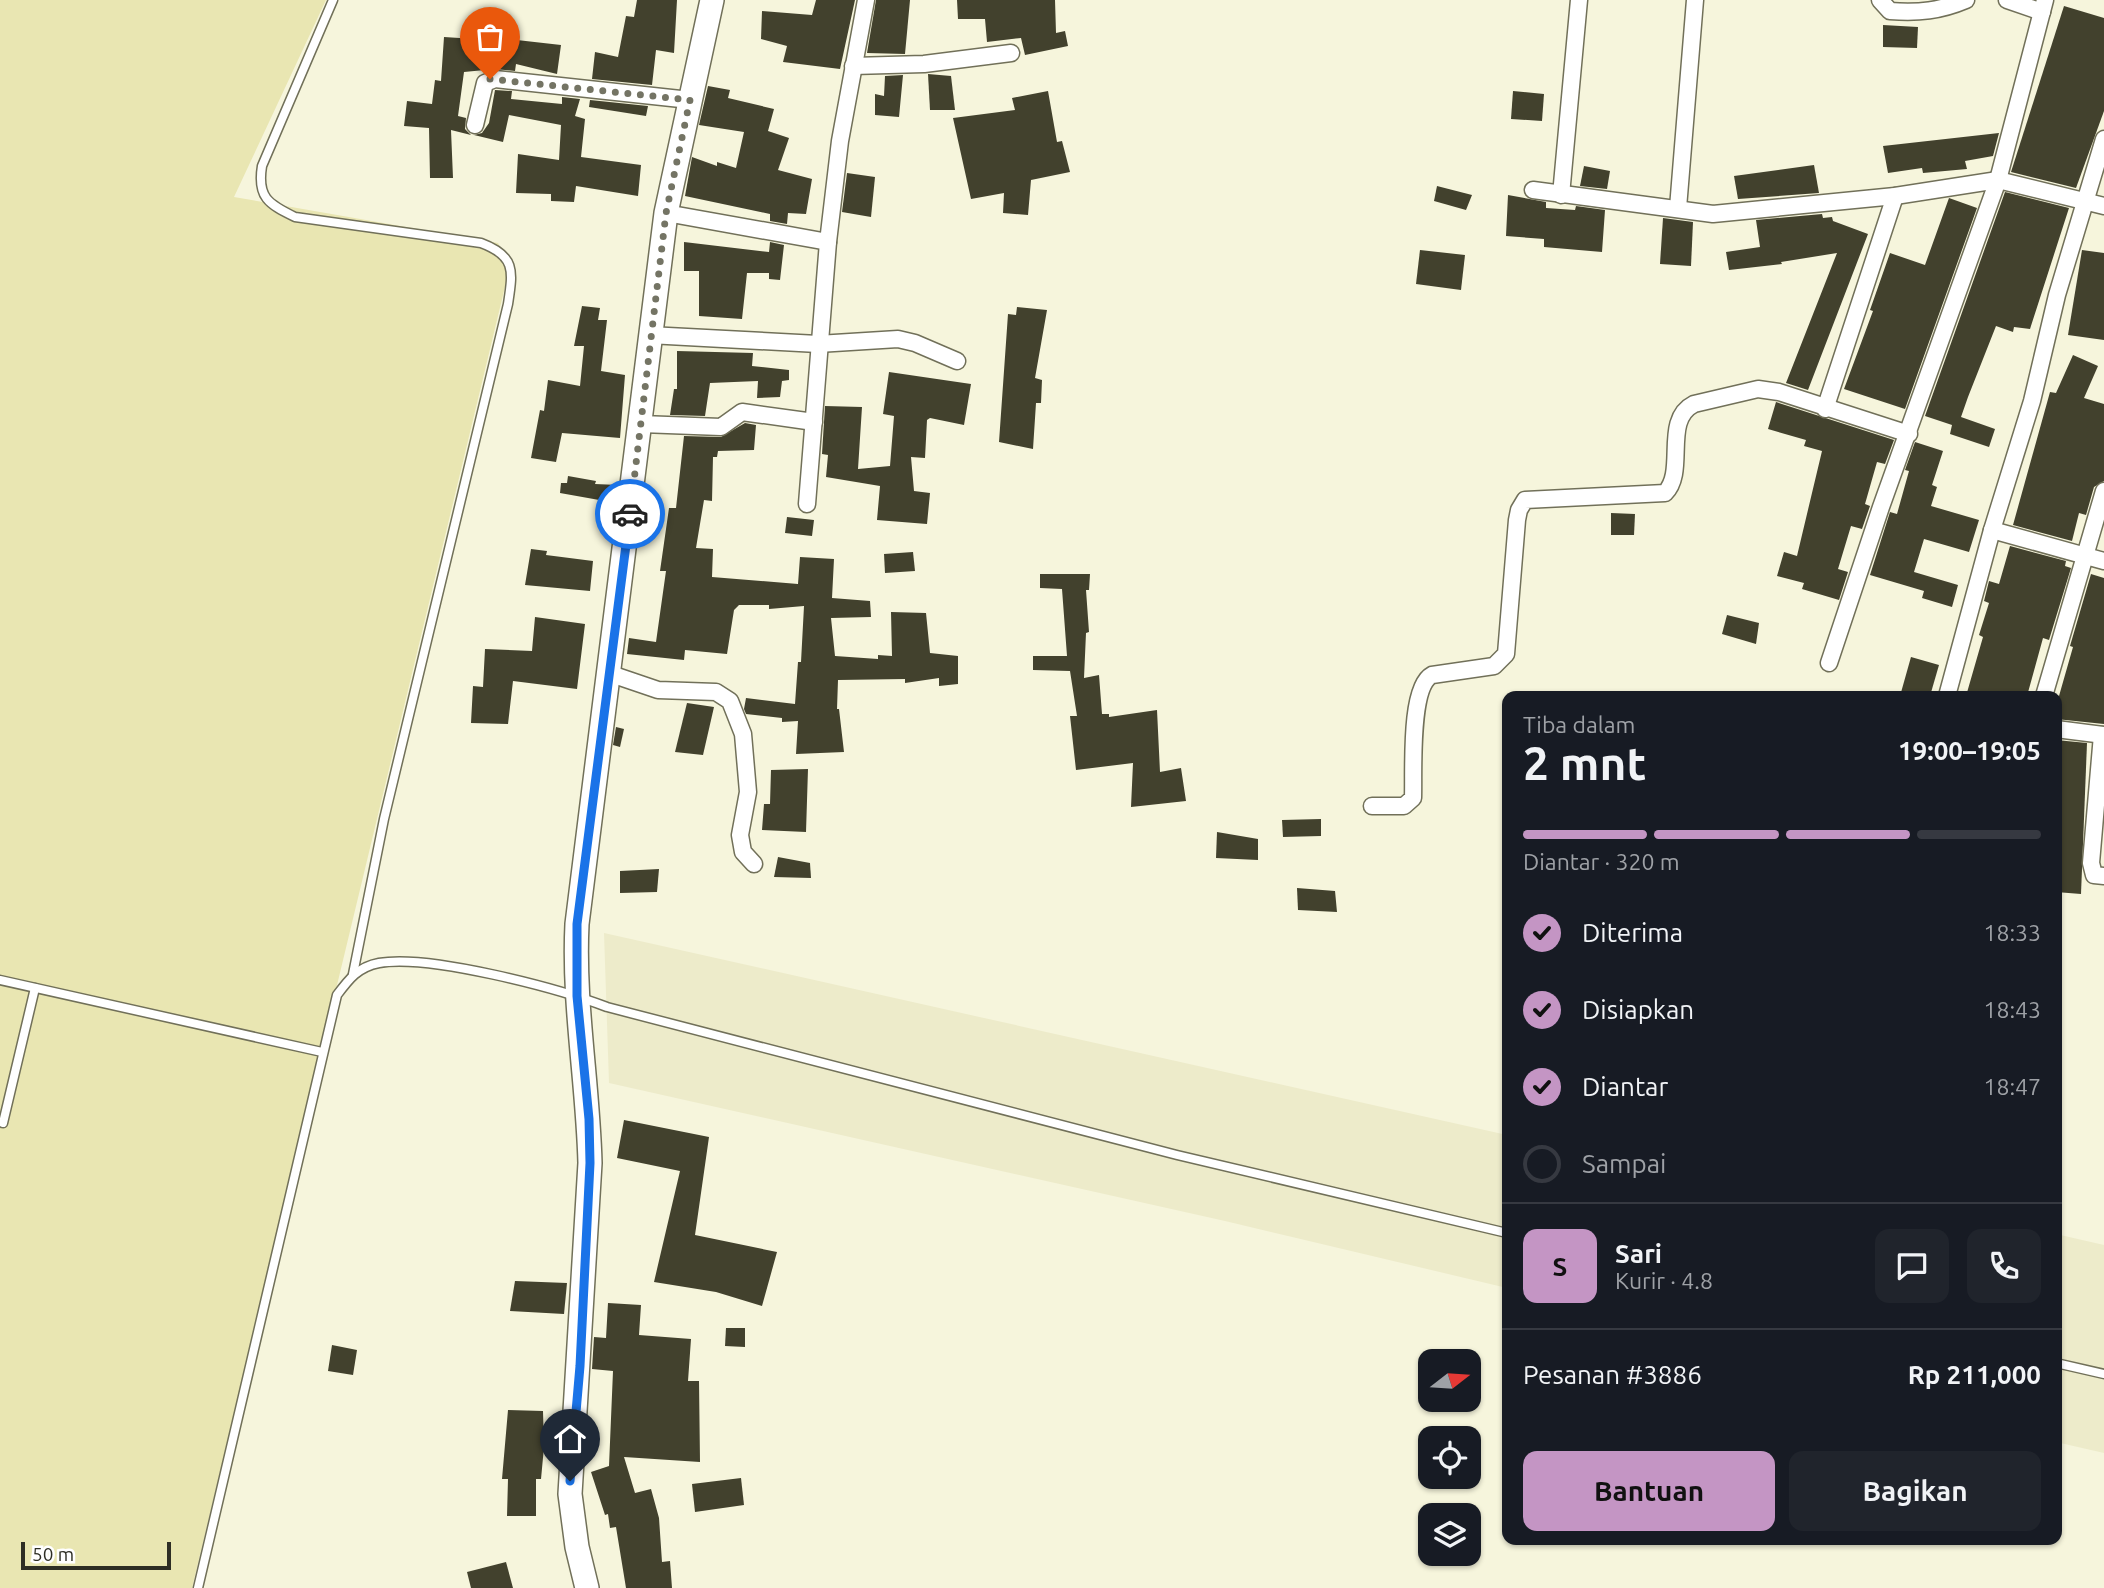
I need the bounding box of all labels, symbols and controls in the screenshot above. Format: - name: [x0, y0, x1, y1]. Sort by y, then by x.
- pin: [460, 7, 520, 79]
- icon: bag: [471, 18, 509, 56]
- courier: [595, 479, 665, 549]
- icon: car: [611, 495, 649, 533]
- text: Tiba dalam: [1523, 712, 1635, 737]
- text: 19:00–19:05: [1898, 736, 2041, 765]
- text: 2 mnt: [1523, 737, 1646, 789]
- text: Diantar · 320 m: [1523, 849, 1680, 874]
- icon: check: [1523, 914, 1561, 952]
- text: Diterima: [1582, 918, 1683, 947]
- text: 18:33: [1983, 920, 2041, 945]
- icon: check: [1523, 991, 1561, 1029]
- text: Disiapkan: [1582, 995, 1694, 1024]
- text: 18:43: [1983, 997, 2041, 1022]
- icon: check: [1523, 1068, 1561, 1106]
- text: Diantar: [1582, 1072, 1668, 1101]
- text: 18:47: [1983, 1074, 2041, 1099]
- text: Sampai: [1582, 1149, 1666, 1178]
- button: chat: [1875, 1229, 1949, 1303]
- button: phone: [1967, 1229, 2041, 1303]
- text: Sari: [1615, 1239, 1662, 1268]
- text: S: [1553, 1252, 1567, 1281]
- text: Kurir · 4.8: [1615, 1268, 1713, 1293]
- north arrow: [1418, 1349, 1480, 1412]
- map controls: [1418, 1349, 1481, 1566]
- text: Pesanan #3886: [1523, 1360, 1702, 1389]
- text: Rp 211,000: [1908, 1360, 2041, 1389]
- pin: [540, 1409, 600, 1481]
- icon: home: [551, 1420, 589, 1458]
- button: locate: [1418, 1426, 1481, 1489]
- button: Bantuan: [1523, 1451, 1775, 1531]
- button: Bagikan: [1789, 1451, 2041, 1531]
- button: layers: [1418, 1503, 1481, 1566]
- scale bar: [21, 1539, 172, 1571]
- text: 50 m: [32, 1543, 74, 1565]

